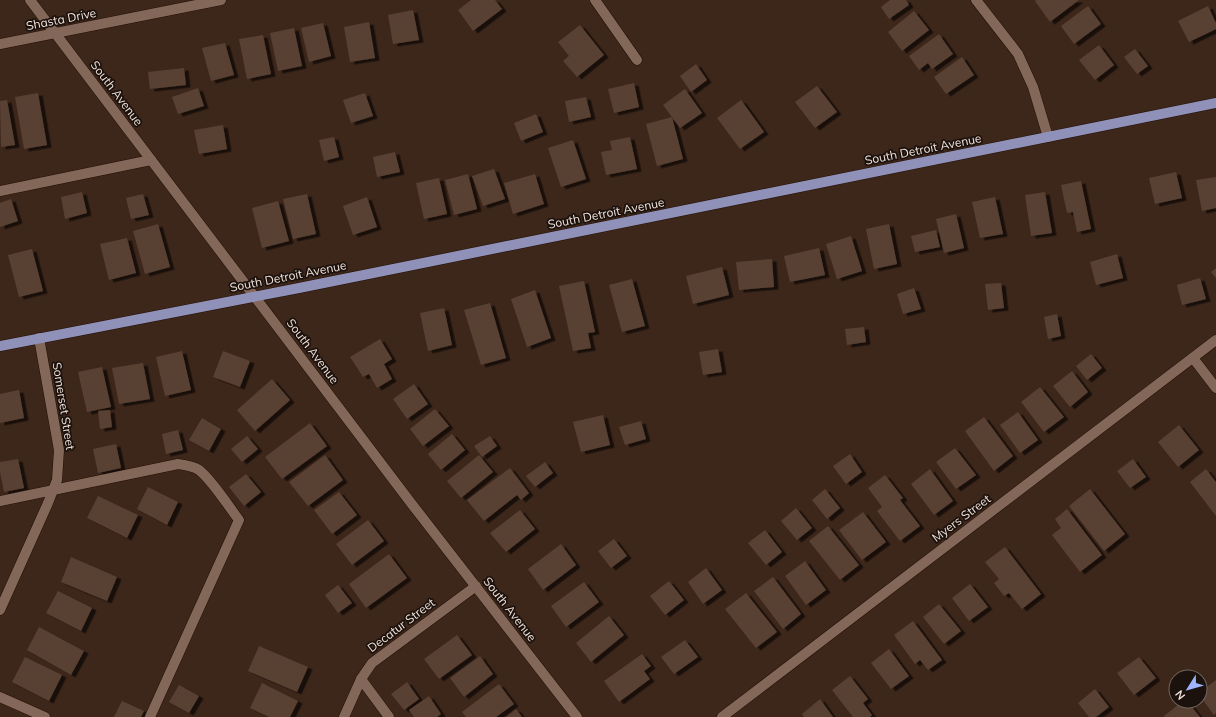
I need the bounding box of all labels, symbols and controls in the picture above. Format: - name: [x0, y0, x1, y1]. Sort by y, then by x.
- street label: Shasta Drive: [25, 5, 97, 33]
- street label: South Avenue: [88, 58, 146, 128]
- street label: South Detroit Avenue: [863, 130, 983, 168]
- street label: South Detroit Avenue: [546, 194, 666, 232]
- street label: South Detroit Avenue: [228, 257, 348, 295]
- street label: South Avenue: [284, 316, 342, 386]
- street label: Somerset Street: [50, 361, 78, 451]
- street label: Myers Street: [929, 491, 993, 545]
- street label: South Avenue: [480, 574, 540, 644]
- street label: Decatur Street: [364, 595, 438, 655]
- north arrow: [1168, 669, 1208, 709]
- text: N: [1172, 687, 1188, 703]

